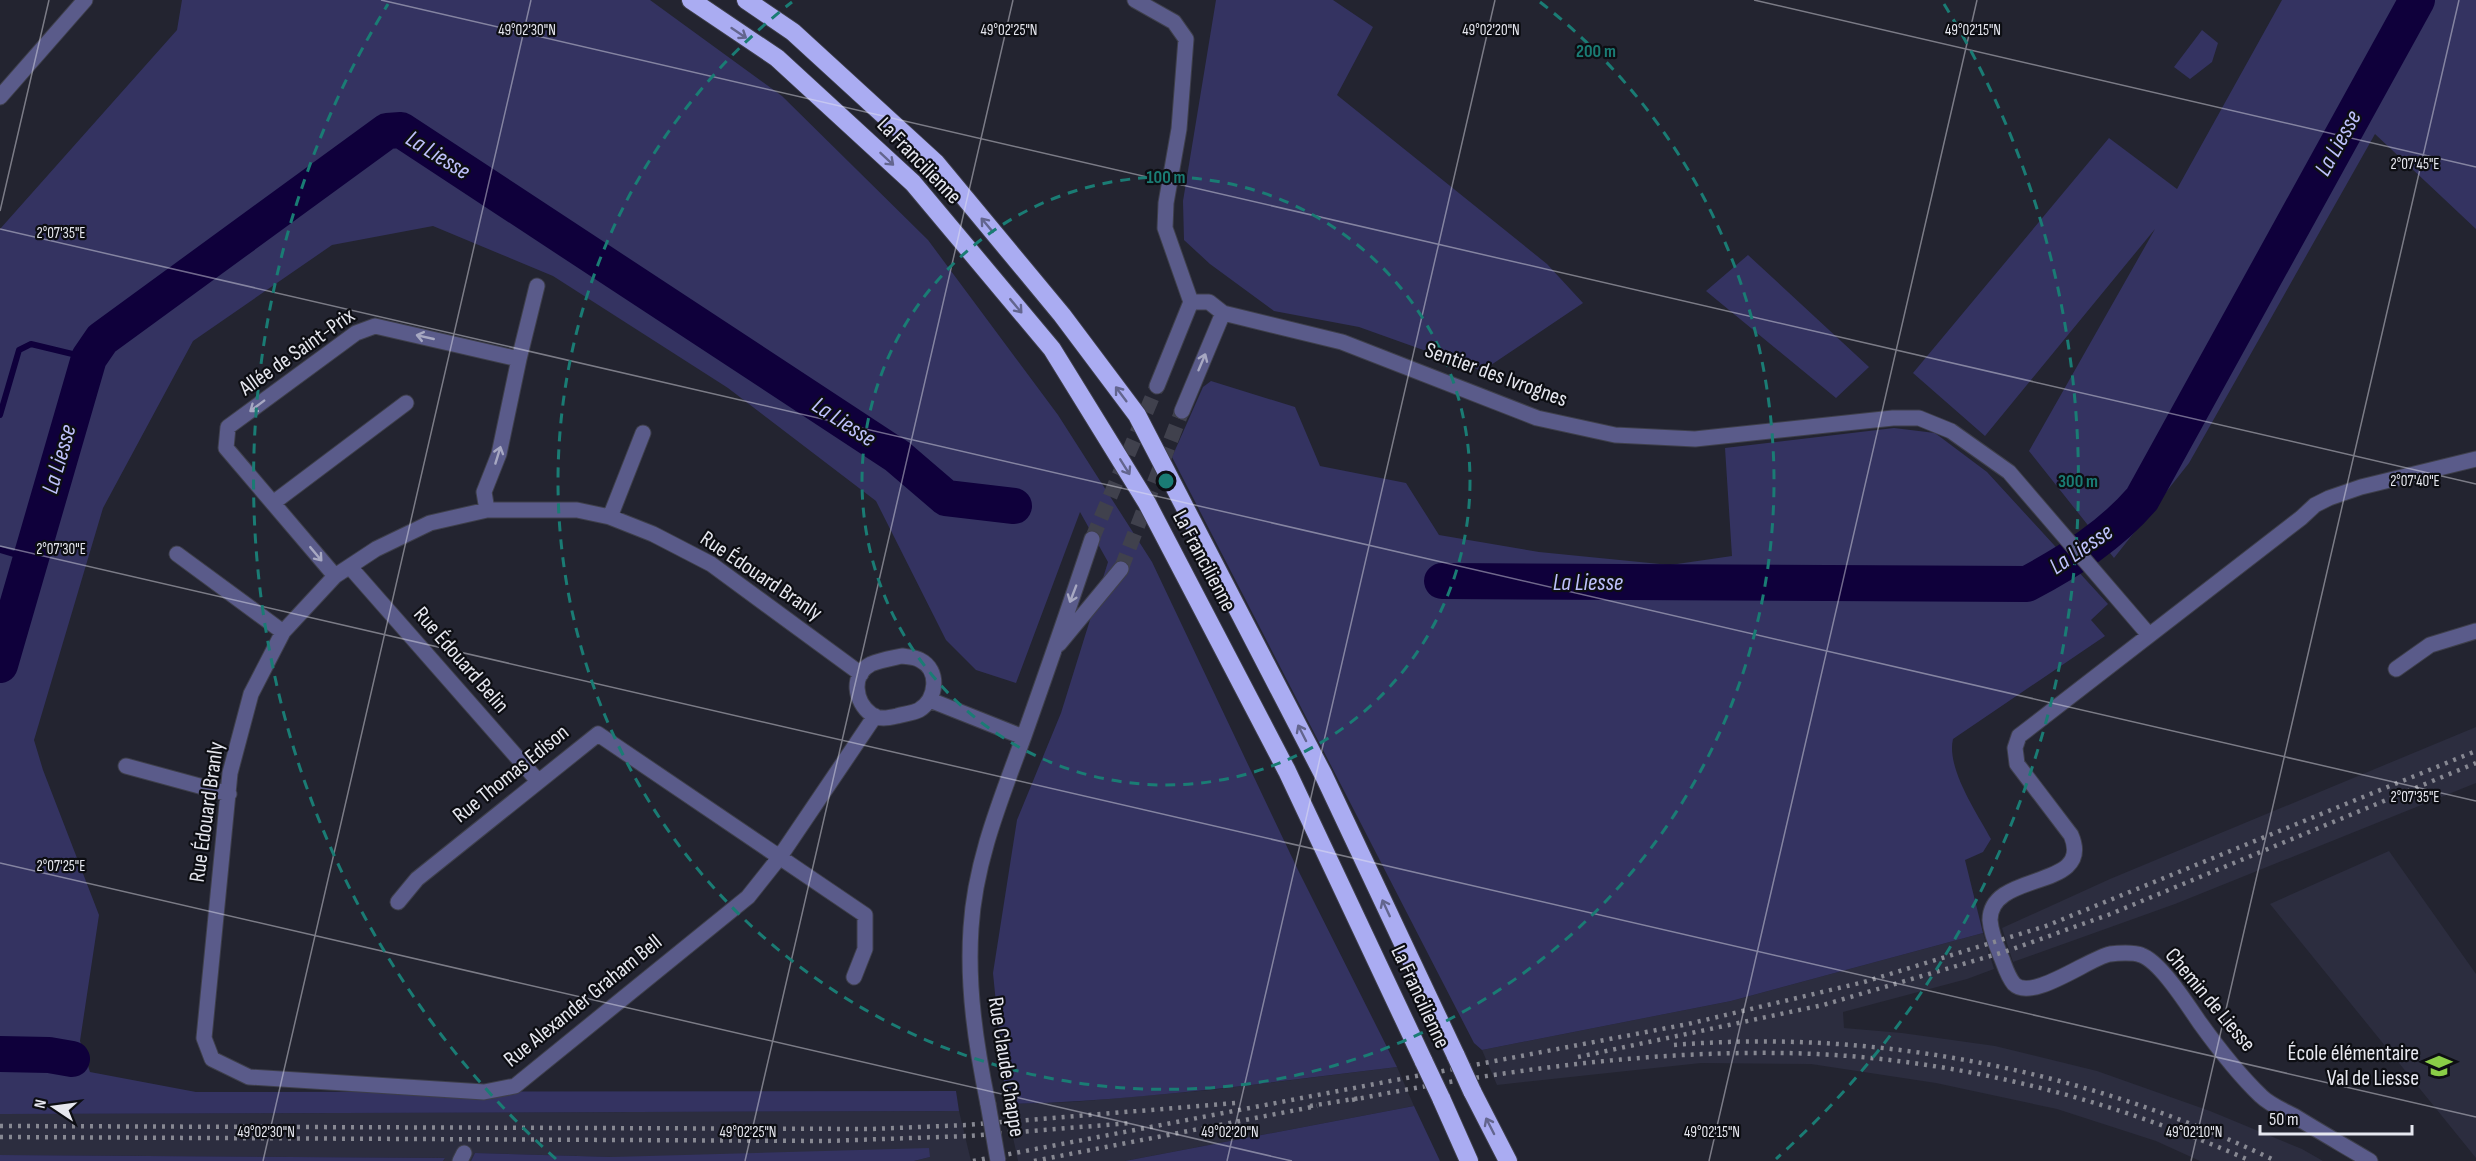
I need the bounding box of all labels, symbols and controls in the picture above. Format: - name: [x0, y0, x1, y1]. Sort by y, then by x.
- text: 49°02'30"N: [498, 21, 556, 40]
- text: 49°02'25"N: [981, 21, 1037, 40]
- text: 49°02'20"N: [1462, 21, 1520, 40]
- text: 49°02'15"N: [1945, 21, 2001, 40]
- one-way arrow: [731, 27, 747, 39]
- text: 200 m: [1576, 41, 1616, 62]
- water label: La Liesse: [2308, 105, 2368, 181]
- street label: La Francilienne: [871, 112, 967, 210]
- water label: La Liesse: [400, 124, 476, 186]
- one-way arrow: [880, 152, 895, 166]
- text: 2°07'45"E: [2391, 155, 2439, 174]
- text: 100 m: [1147, 167, 1186, 188]
- one-way arrow: [981, 217, 994, 233]
- text: 2°07'35"E: [37, 224, 85, 243]
- one-way arrow: [1009, 298, 1022, 314]
- street label: Allée de Saint-Prix: [233, 302, 361, 402]
- one-way arrow: [416, 331, 435, 343]
- street label: Sentier des Ivrognes: [1421, 337, 1571, 413]
- one-way arrow: [1197, 353, 1208, 372]
- one-way arrow: [1115, 386, 1128, 402]
- water label: La Liesse: [807, 391, 881, 453]
- one-way arrow: [249, 400, 265, 413]
- water label: La Liesse: [35, 421, 83, 497]
- one-way arrow: [493, 446, 504, 465]
- one-way arrow: [1119, 458, 1131, 475]
- centre of rings: [1156, 471, 1176, 491]
- text: 300 m: [2058, 471, 2098, 492]
- text: 2°07'40"E: [2390, 472, 2440, 491]
- street label: La Francilienne: [1166, 506, 1242, 616]
- water label: La Liesse: [2044, 517, 2118, 581]
- street label: Rue Édouard Branly: [695, 525, 828, 627]
- text: 2°07'30"E: [36, 540, 86, 559]
- one-way arrow: [309, 546, 323, 561]
- water label: La Liesse: [1553, 568, 1623, 597]
- one-way arrow: [1066, 585, 1077, 603]
- street label: Rue Édouard Belin: [408, 601, 514, 719]
- street label: Rue Thomas Edison: [447, 719, 575, 829]
- one-way arrow: [1296, 724, 1307, 742]
- street label: Rue Édouard Branly: [184, 740, 230, 884]
- text: 2°07'35"E: [2391, 788, 2439, 807]
- text: 2°07'25"E: [37, 857, 85, 876]
- one-way arrow: [1380, 900, 1392, 918]
- street label: Rue Alexander Graham Bell: [498, 929, 668, 1073]
- street label: La Francilienne: [1384, 941, 1456, 1053]
- street label: Chemin de Liesse: [2159, 943, 2261, 1057]
- street label: Rue Claude Chappe: [982, 995, 1030, 1139]
- place label: École élémentaire Val de Liesse: [2288, 1040, 2419, 1092]
- school or university icon: École élémentaire Val de Liesse: [2424, 1051, 2454, 1081]
- north arrow: [24, 1077, 84, 1137]
- text: N: [31, 1098, 51, 1110]
- scale bar: [2260, 1098, 2412, 1136]
- text: 50 m: [2269, 1109, 2299, 1130]
- one-way arrow: [1484, 1118, 1495, 1136]
- text: 49°02'30"N: [237, 1123, 295, 1142]
- text: 49°02'25"N: [720, 1123, 776, 1142]
- text: 49°02'20"N: [1201, 1123, 1259, 1142]
- text: 49°02'15"N: [1684, 1123, 1740, 1142]
- text: 49°02'10"N: [2166, 1123, 2222, 1142]

